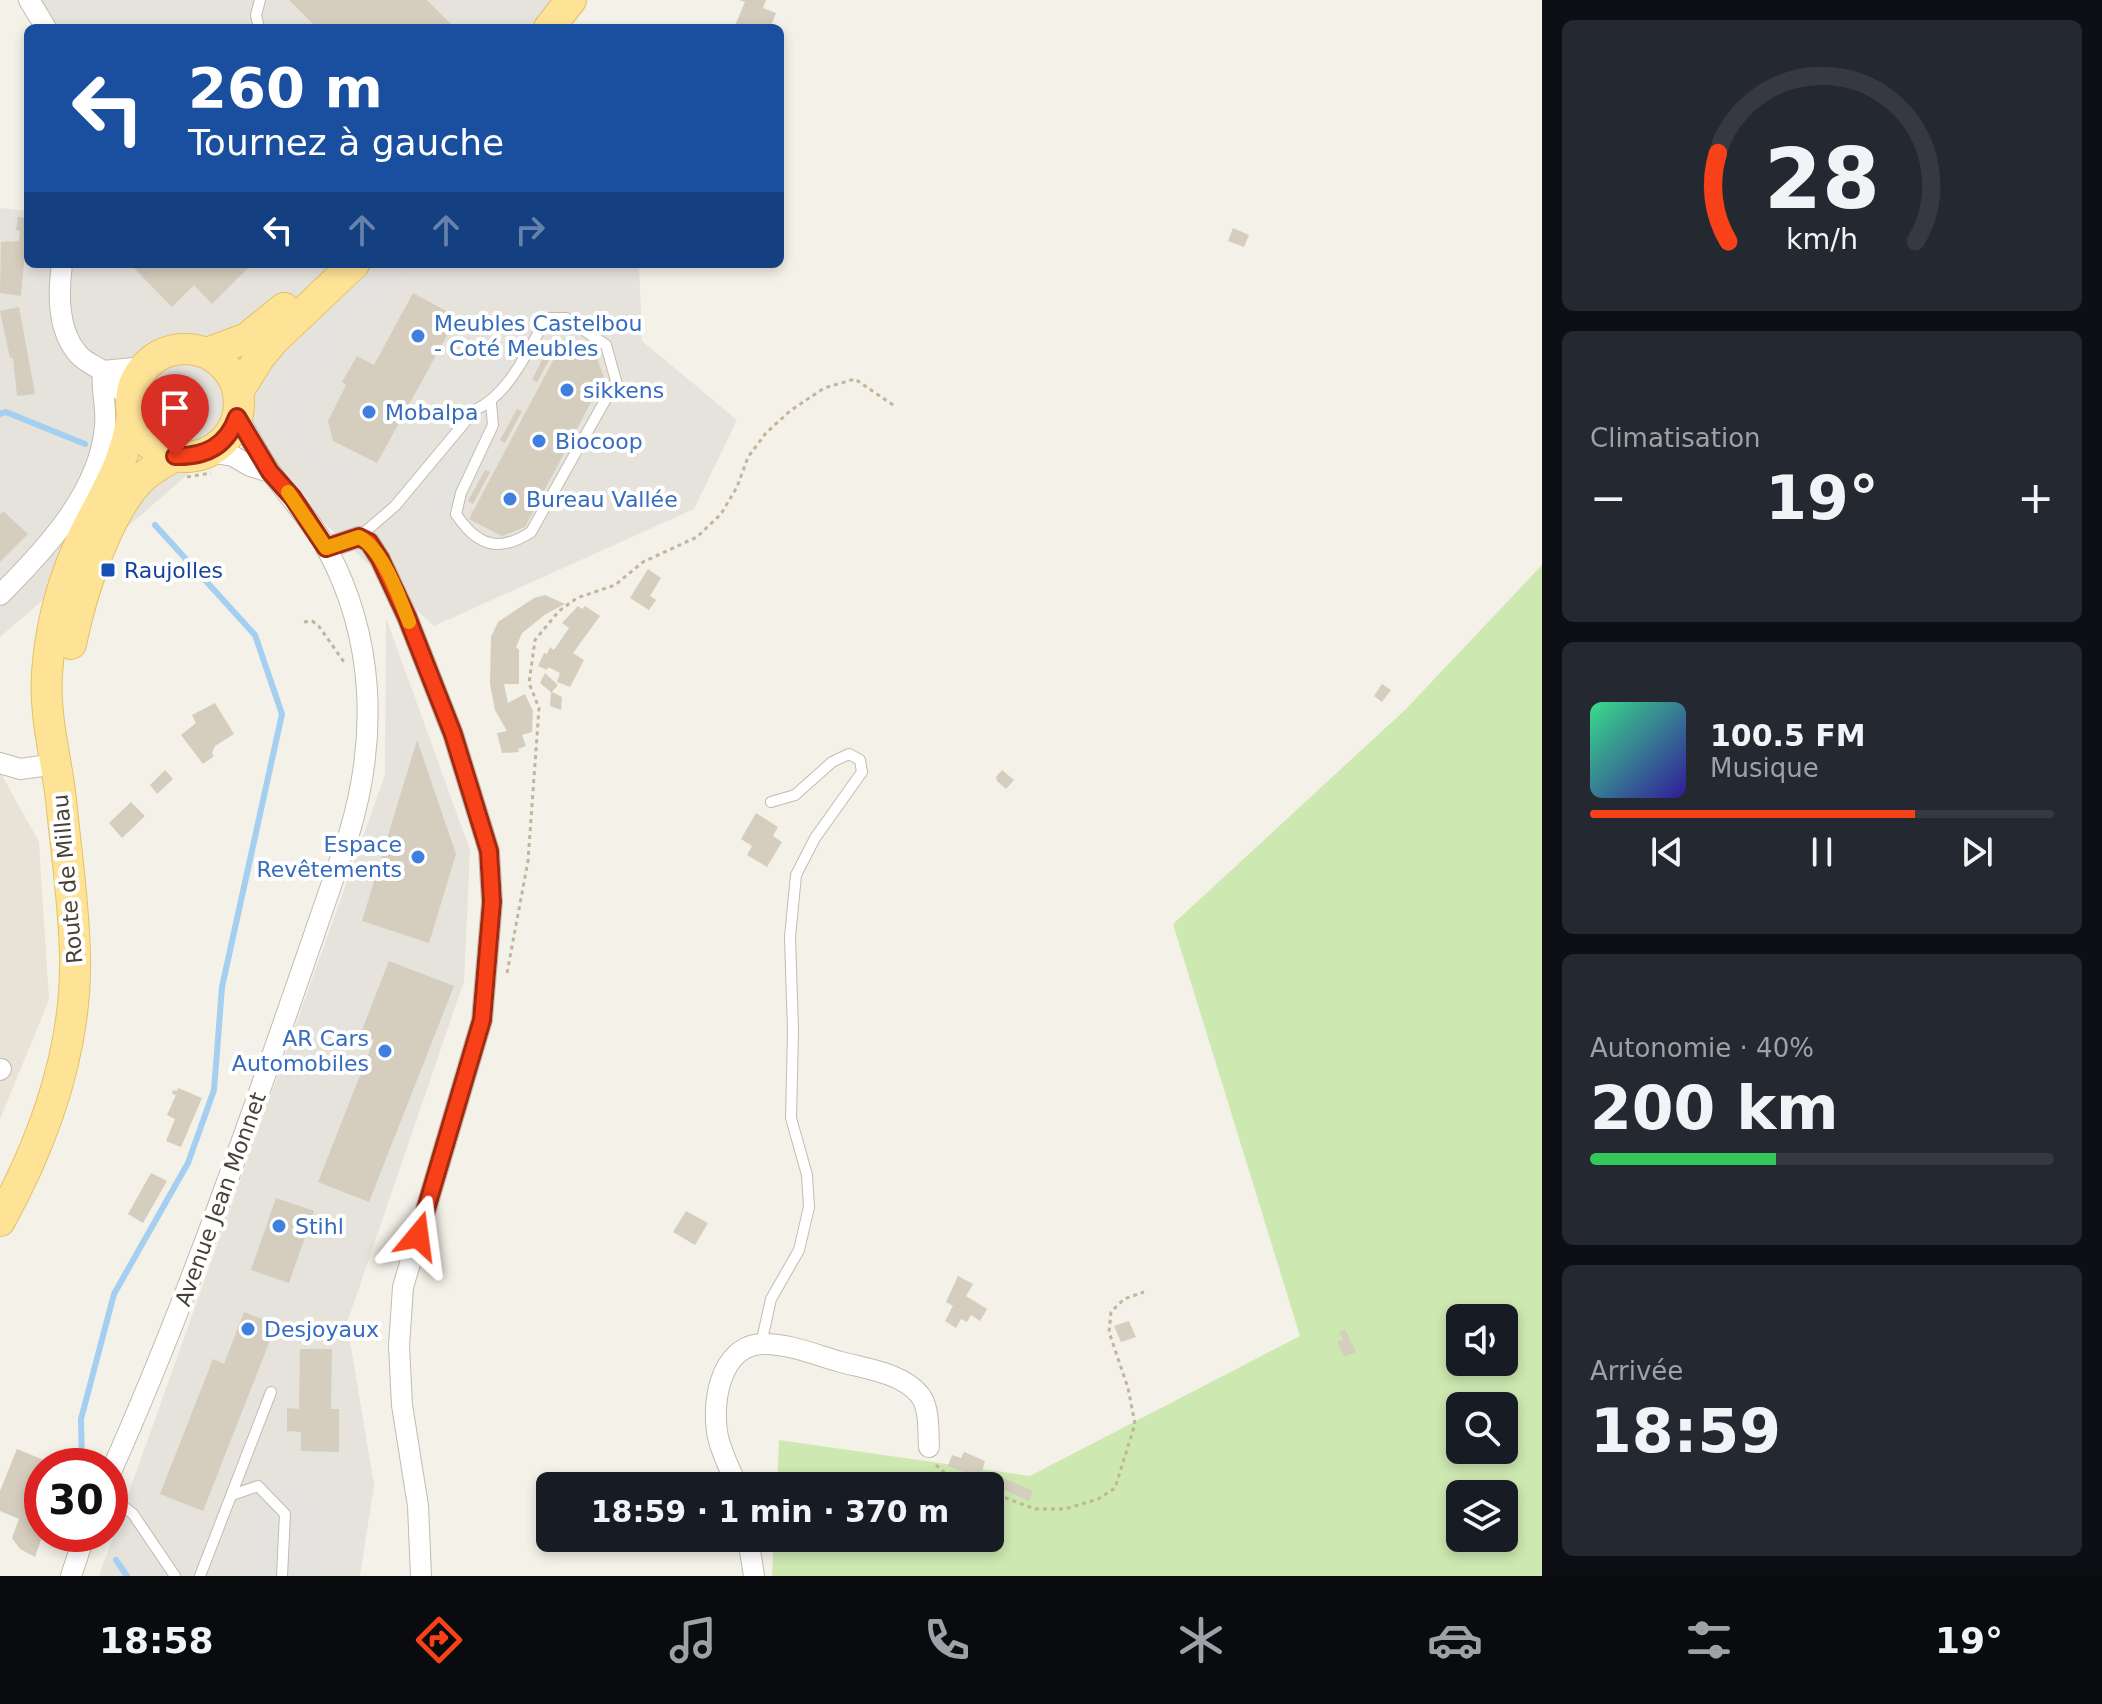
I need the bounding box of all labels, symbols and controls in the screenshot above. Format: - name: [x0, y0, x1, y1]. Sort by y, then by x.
- text: 260 m: [188, 55, 383, 120]
- icon: left: [56, 56, 160, 160]
- text: Tournez à gauche: [188, 122, 504, 163]
- text: 28: [1764, 130, 1880, 227]
- icon: left: [256, 208, 300, 252]
- icon: ahead: [340, 208, 384, 252]
- icon: ahead: [424, 208, 468, 252]
- icon: right: [508, 208, 552, 252]
- text: km/h: [1786, 222, 1858, 256]
- place label: Meubles Castelbou - Coté Meubles: [434, 311, 642, 361]
- marker: Meubles Castelbou - Coté Meubles: [409, 327, 427, 345]
- pin: [141, 374, 209, 456]
- place label: sikkens: [583, 378, 664, 403]
- marker: sikkens: [558, 381, 576, 399]
- icon: arrive: [153, 386, 197, 430]
- place label: Mobalpa: [385, 400, 478, 425]
- marker: Mobalpa: [360, 403, 378, 421]
- text: Climatisation: [1590, 423, 1761, 453]
- place label: Biocoop: [555, 429, 643, 454]
- marker: Biocoop: [530, 432, 548, 450]
- text: 19°: [1765, 463, 1879, 533]
- text: −: [1590, 472, 1627, 523]
- text: +: [2017, 472, 2054, 523]
- place label: Bureau Vallée: [526, 487, 678, 512]
- marker: Bureau Vallée: [501, 490, 519, 508]
- place label: Raujolles: [124, 558, 223, 583]
- marker: Raujolles: [99, 561, 117, 579]
- text: 100.5 FM: [1710, 718, 1866, 753]
- text: Musique: [1710, 753, 1819, 783]
- street label: Route de Millau: [48, 793, 87, 965]
- icon: previous: [1645, 830, 1689, 874]
- icon: pause: [1800, 830, 1844, 874]
- icon: next: [1955, 830, 1999, 874]
- place label: Espace Revêtements: [256, 832, 402, 882]
- marker: Espace Revêtements: [409, 848, 427, 866]
- place label: AR Cars Automobiles: [232, 1026, 369, 1076]
- text: Autonomie · 40%: [1590, 1033, 1814, 1063]
- marker: AR Cars Automobiles: [376, 1042, 394, 1060]
- text: 200 km: [1590, 1073, 1839, 1143]
- street label: Avenue Jean Monnet: [170, 1089, 271, 1309]
- position arrow: [376, 1194, 460, 1278]
- place label: Stihl: [295, 1214, 344, 1239]
- marker: Stihl: [270, 1217, 288, 1235]
- map controls: [1446, 1304, 1518, 1552]
- button: sound: [1446, 1304, 1518, 1376]
- place label: Desjoyaux: [264, 1317, 379, 1342]
- marker: Desjoyaux: [239, 1320, 257, 1338]
- text: Arrivée: [1590, 1356, 1683, 1386]
- button: search: [1446, 1392, 1518, 1464]
- text: 18:59: [1590, 1396, 1781, 1466]
- speed limit sign: 30: [24, 1448, 128, 1552]
- button: layers: [1446, 1480, 1518, 1552]
- text: 18:59 · 1 min · 370 m: [591, 1494, 949, 1529]
- icon: directions: [411, 1612, 467, 1668]
- icon: music: [665, 1612, 721, 1668]
- icon: phone: [919, 1612, 975, 1668]
- icon: climate: [1173, 1612, 1229, 1668]
- icon: car: [1427, 1612, 1483, 1668]
- icon: filters: [1681, 1612, 1737, 1668]
- text: 18:58: [99, 1620, 214, 1661]
- text: 19°: [1935, 1620, 2003, 1661]

